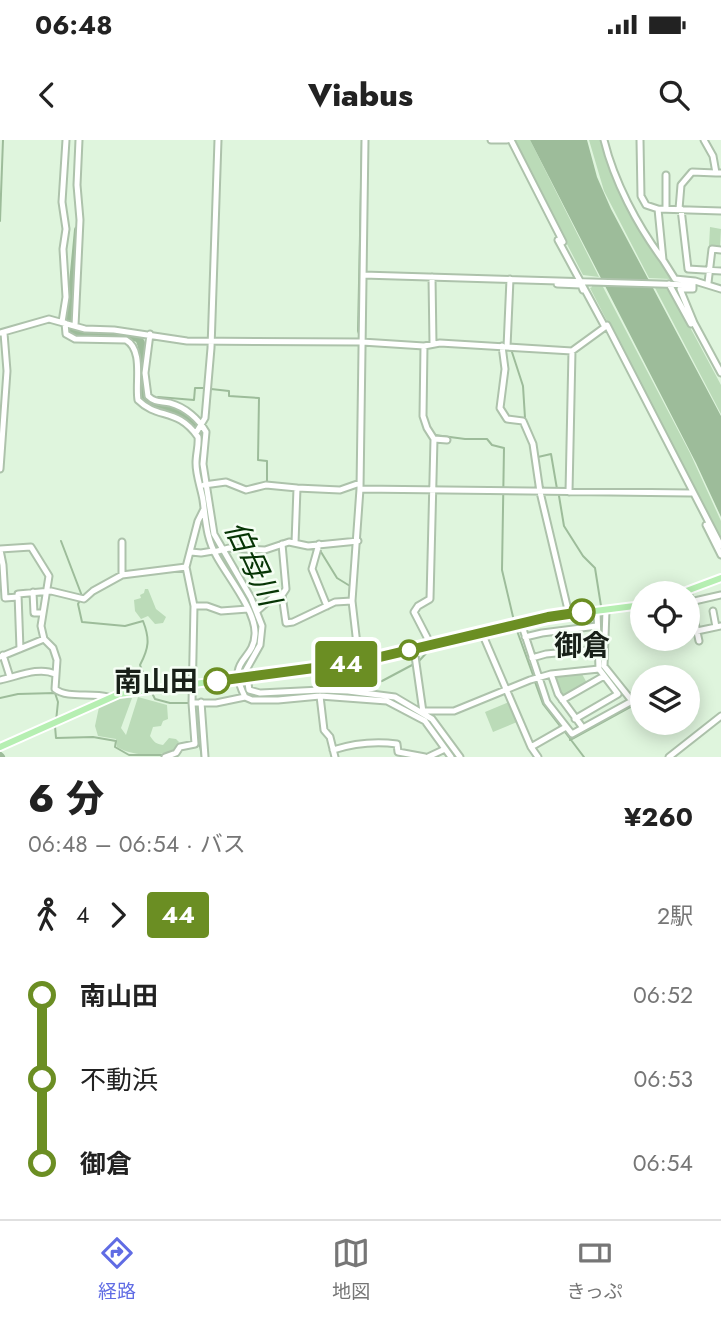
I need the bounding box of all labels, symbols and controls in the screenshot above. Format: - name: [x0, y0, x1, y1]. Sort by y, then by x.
- text: 06:48: [35, 6, 112, 44]
- text: Viabus: [308, 72, 413, 118]
- icon: back: [28, 76, 66, 114]
- icon: search: [655, 76, 693, 114]
- water label: 伯母川: [214, 513, 293, 616]
- map controls: [630, 581, 700, 735]
- button: locate: [630, 581, 700, 651]
- marker: 御倉: [569, 599, 595, 625]
- place label: 御倉: [554, 625, 610, 666]
- unlabelled marker: [399, 640, 419, 660]
- line badge: 44: [314, 641, 378, 687]
- text: 44: [329, 646, 363, 681]
- place label: 南山田: [114, 661, 198, 702]
- button: layers: [630, 665, 700, 735]
- marker: 南山田: [204, 668, 230, 694]
- text: 6 分: [28, 771, 104, 826]
- text: ¥260: [624, 798, 693, 836]
- text: 06:48 – 06:54 · バス: [28, 827, 246, 861]
- icon: walk: [28, 896, 66, 934]
- icon: forward: [99, 896, 137, 934]
- text: 44: [161, 897, 195, 932]
- text: 4: [76, 898, 89, 932]
- text: 2駅: [657, 899, 693, 933]
- text: 南山田: [80, 977, 158, 1015]
- text: 06:52: [633, 978, 693, 1012]
- text: 不動浜: [80, 1061, 158, 1099]
- text: 06:53: [634, 1062, 693, 1096]
- text: 御倉: [80, 1145, 132, 1183]
- text: 06:54: [633, 1146, 693, 1180]
- tab: 経路: [98, 1234, 136, 1305]
- tab: 地図: [332, 1234, 370, 1305]
- tab: きっぷ: [567, 1234, 623, 1305]

